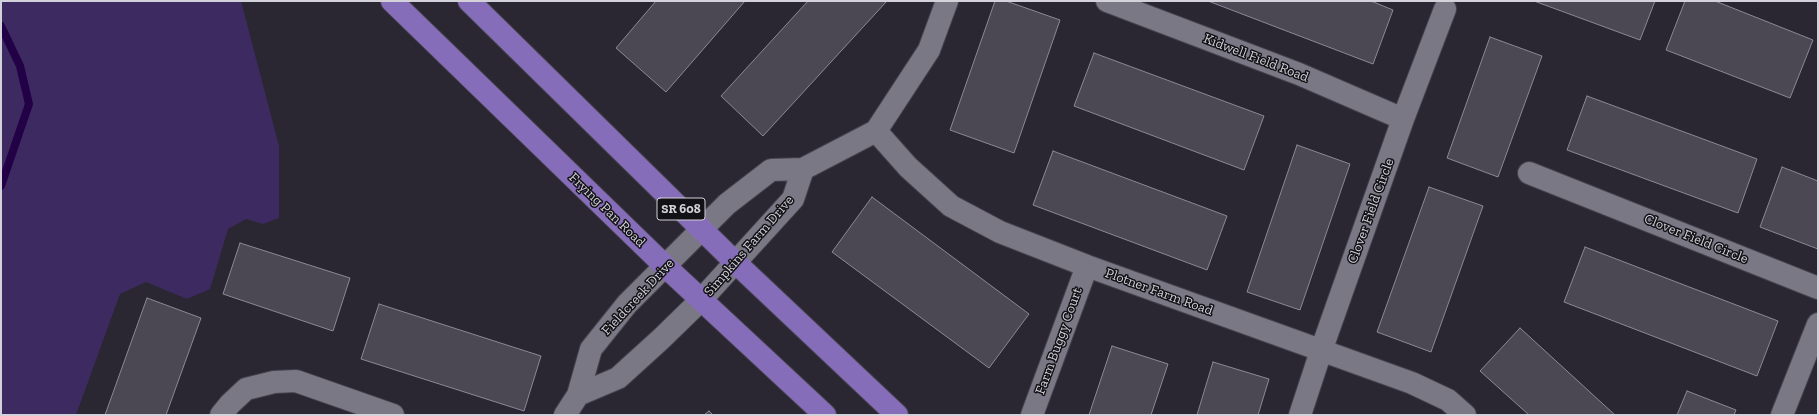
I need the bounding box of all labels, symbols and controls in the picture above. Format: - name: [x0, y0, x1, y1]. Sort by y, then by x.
- street label: Kidwell Field Road: [1201, 30, 1311, 86]
- street label: Clover Field Circle: [1344, 156, 1398, 266]
- street label: Frying Pan Road: [565, 169, 649, 251]
- street label: Simpkins Farm Drive: [701, 192, 797, 300]
- road number: SR 608: [657, 198, 705, 220]
- street label: Clover Field Circle: [1642, 210, 1750, 268]
- street label: Fieldcreek Drive: [598, 255, 678, 339]
- street label: Plotner Farm Road: [1103, 265, 1215, 319]
- street label: Farm Buggy Court: [1032, 285, 1086, 397]

